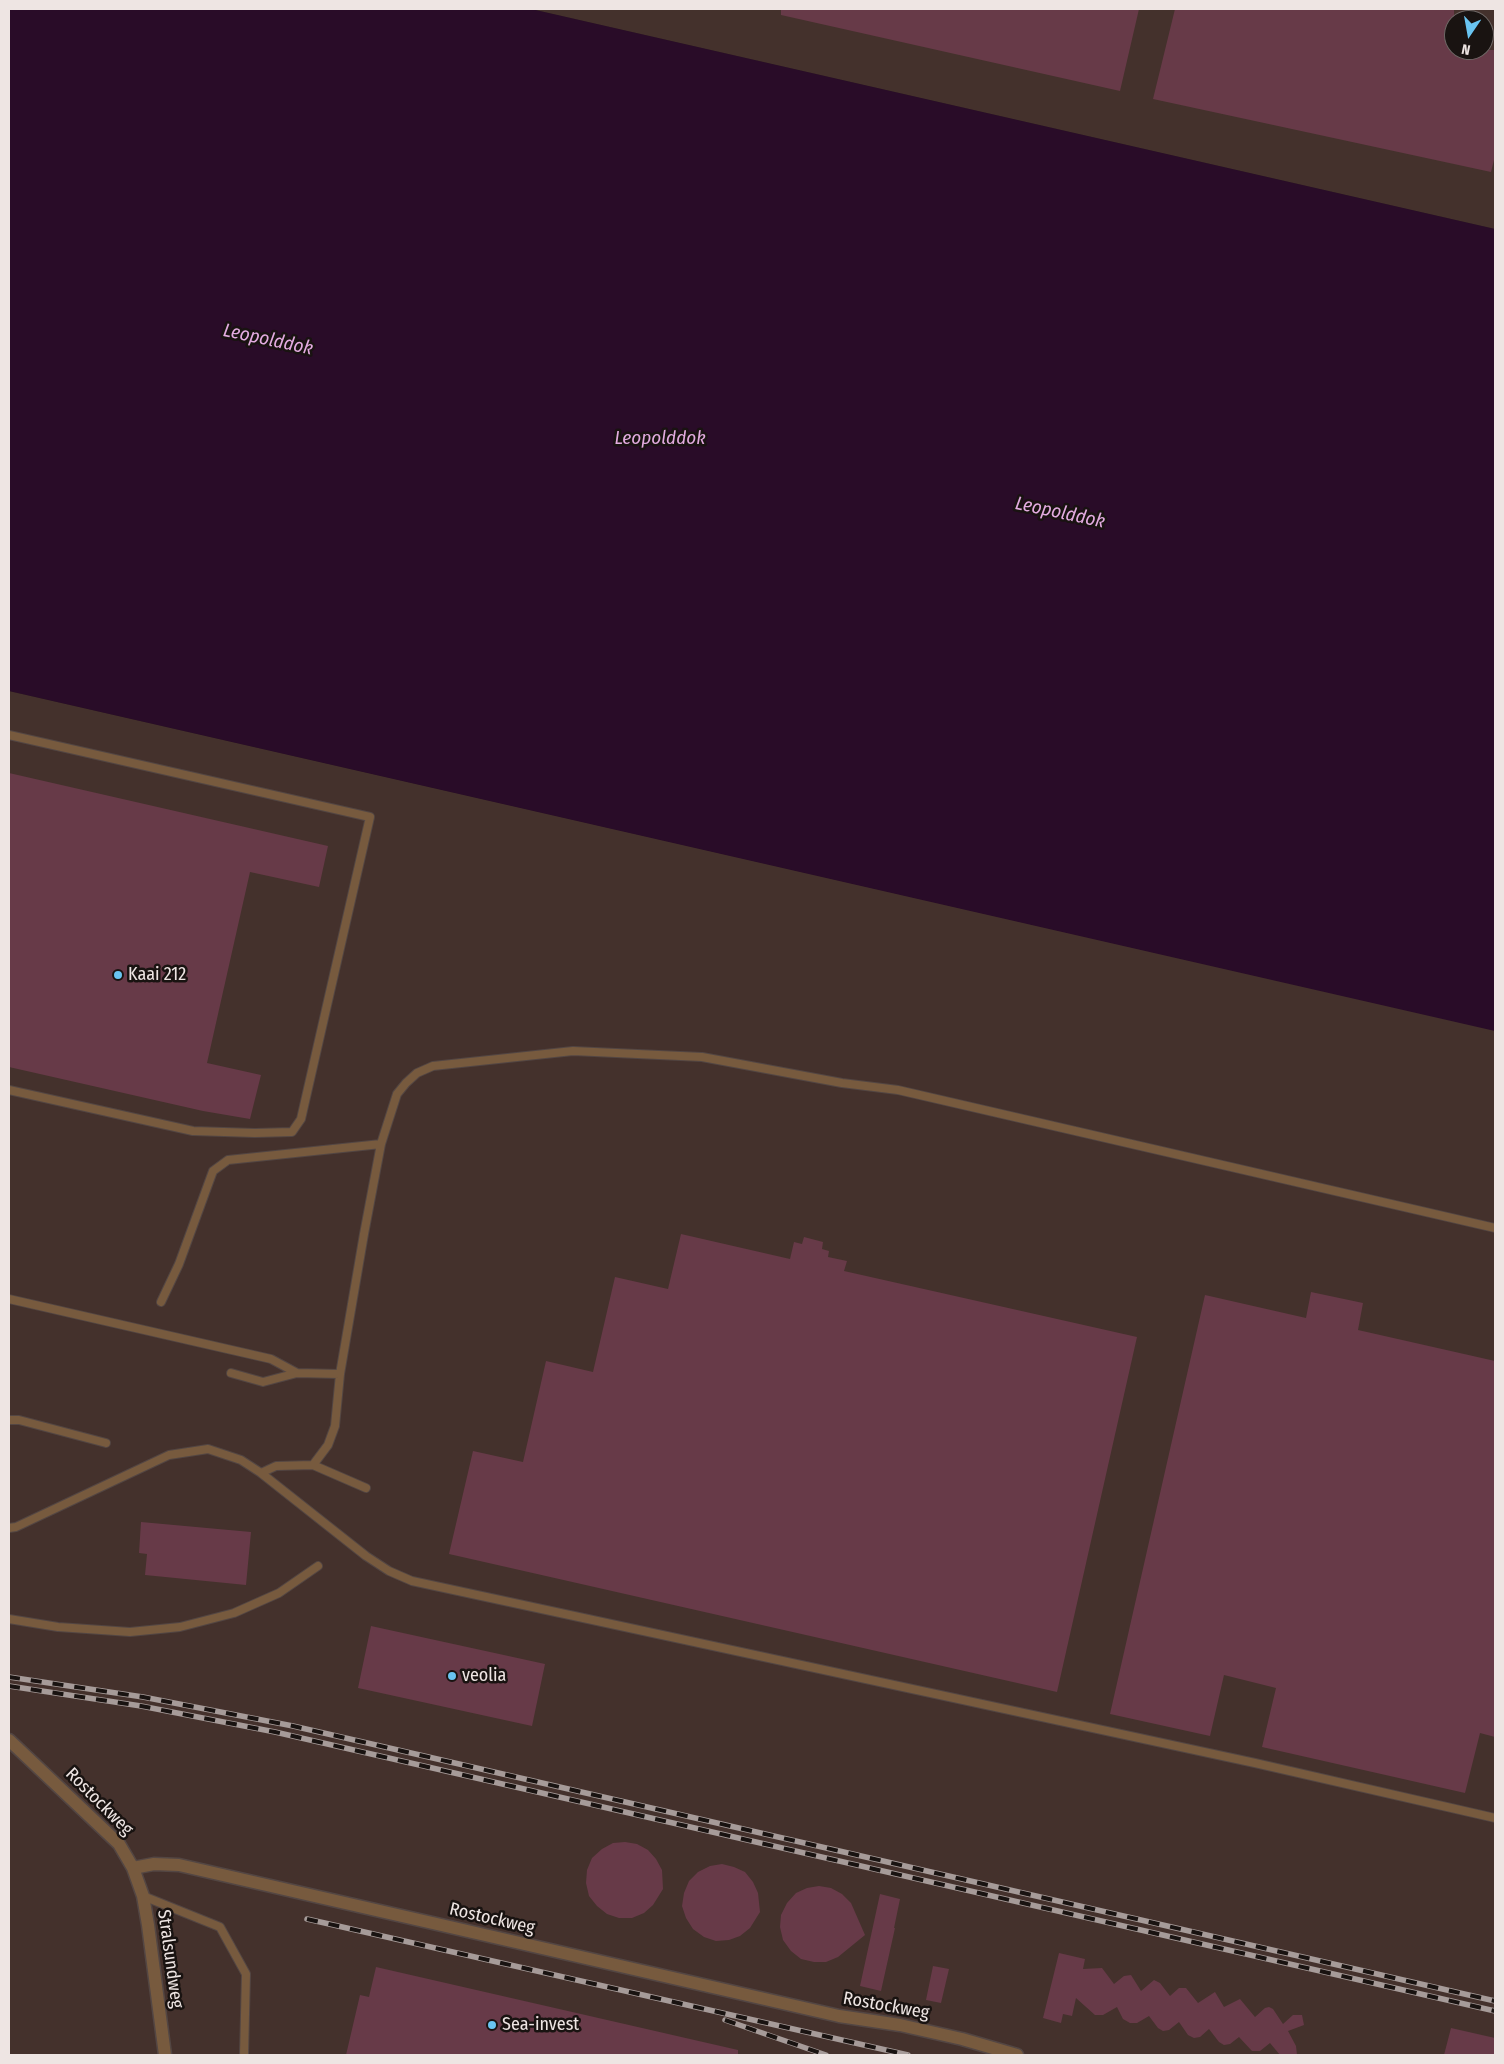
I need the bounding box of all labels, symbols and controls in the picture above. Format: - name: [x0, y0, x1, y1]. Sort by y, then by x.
- north arrow: [1444, 10, 1494, 60]
- text: N: [1460, 40, 1472, 58]
- water label: Leopolddok: [221, 319, 315, 361]
- water label: Leopolddok: [614, 428, 706, 450]
- water label: Leopolddok: [1013, 492, 1107, 534]
- place label: Kaai 212: [128, 964, 186, 986]
- marker: Kaai 212: [112, 969, 124, 981]
- place label: veolia: [462, 1665, 506, 1687]
- marker: veolia: [446, 1670, 458, 1682]
- street label: Rostockweg: [61, 1764, 137, 1840]
- street label: Rostockweg: [447, 1899, 537, 1939]
- street label: Stralsundweg: [152, 1908, 188, 2010]
- street label: Rostockweg: [841, 1988, 931, 2024]
- place label: Sea-invest: [502, 2014, 579, 2036]
- marker: Sea-invest: [486, 2019, 498, 2031]

